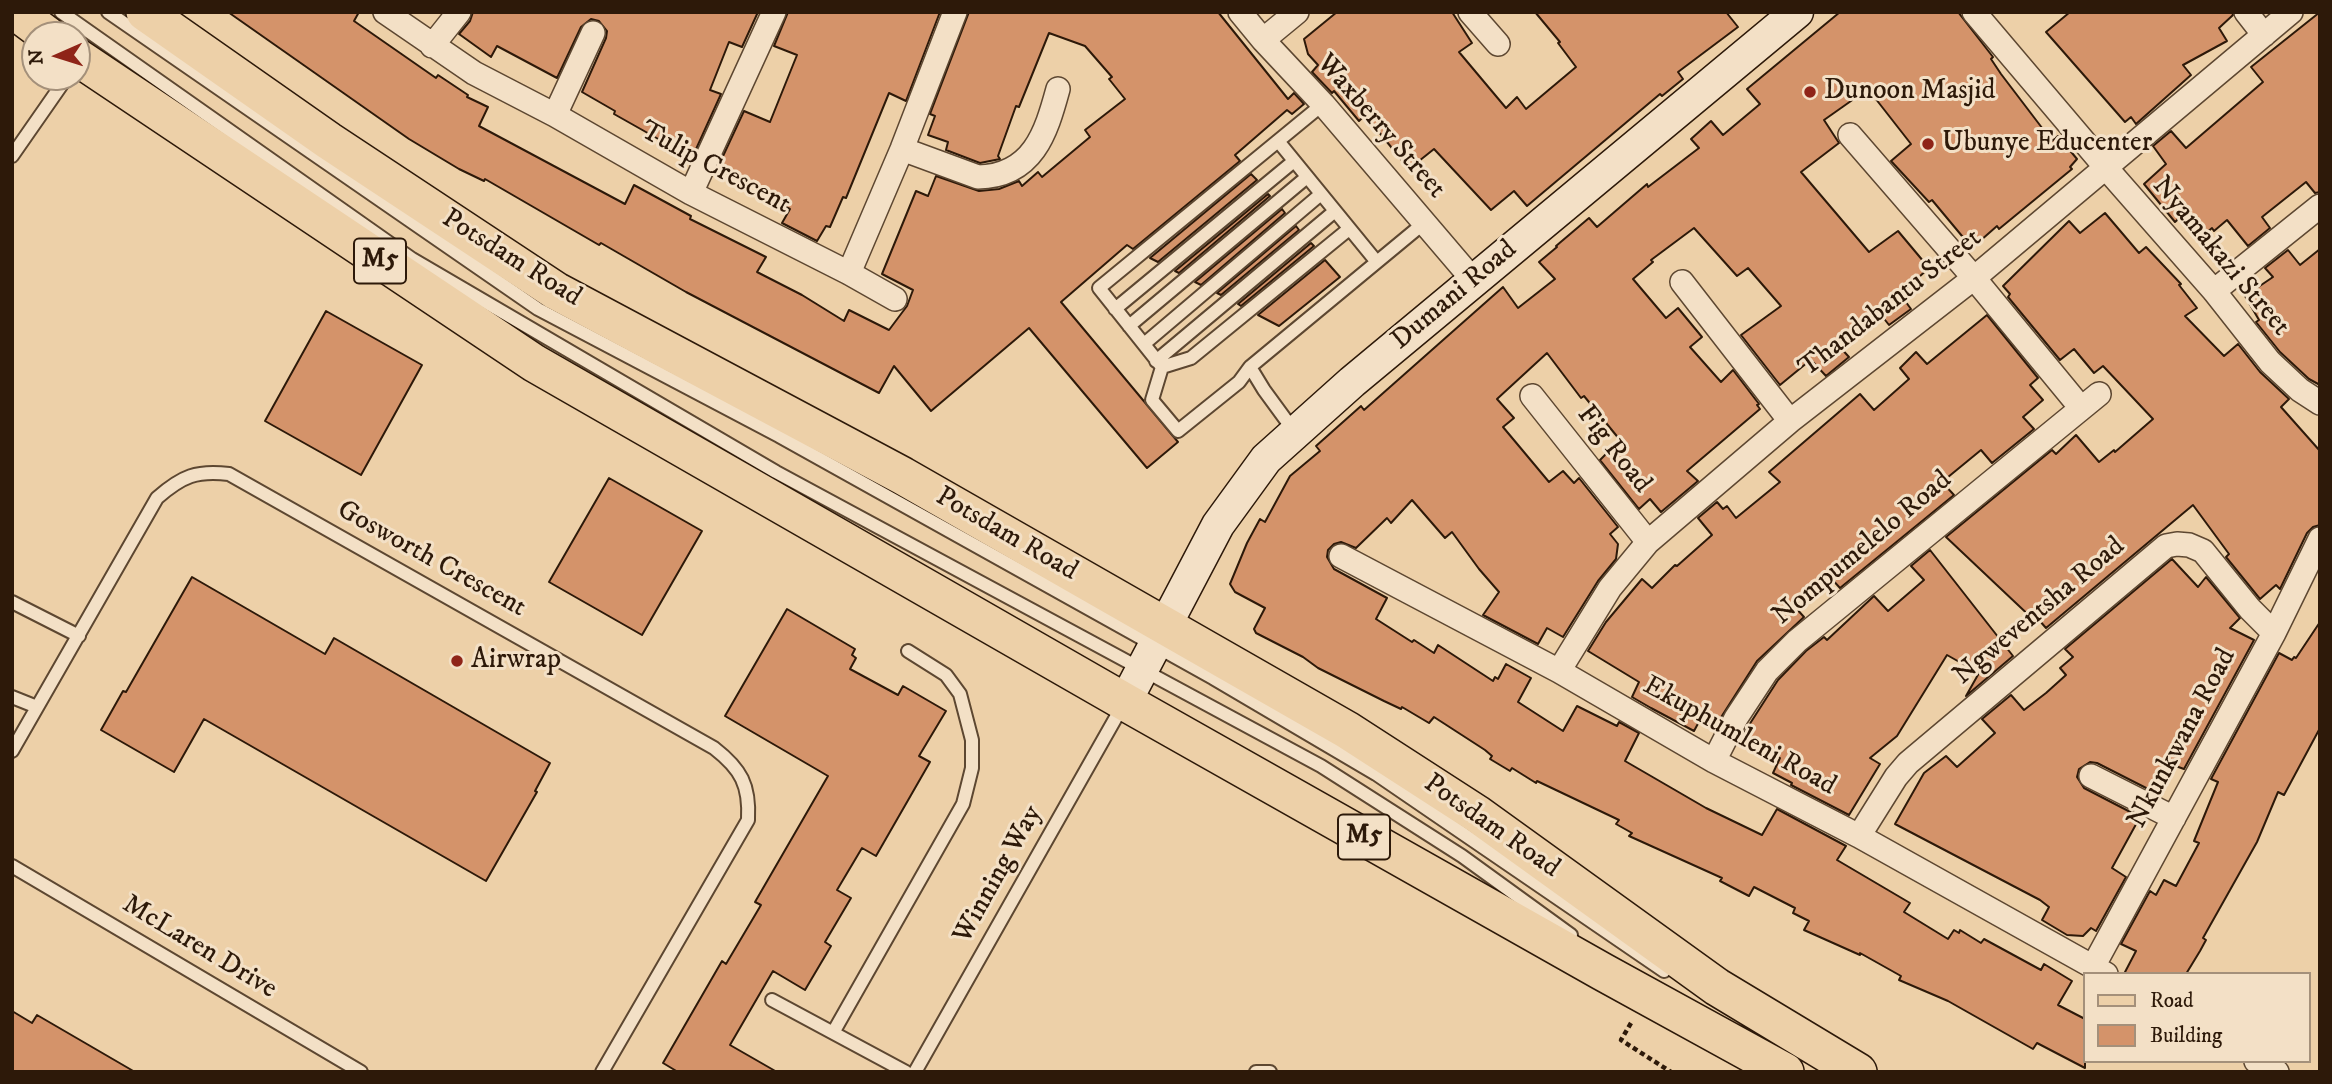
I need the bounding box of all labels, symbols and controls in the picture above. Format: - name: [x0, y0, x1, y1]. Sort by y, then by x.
- north arrow: [21, 21, 91, 91]
- street label: Waxberry Street: [1308, 48, 1452, 206]
- text: N: [25, 49, 48, 65]
- place label: Dunoon Masjid: [1824, 75, 1995, 109]
- marker: Dunoon Masjid: [1802, 84, 1818, 100]
- street label: Tulip Crescent: [634, 115, 796, 223]
- place label: Ubunye Educenter: [1942, 127, 2152, 161]
- marker: Ubunye Educenter: [1920, 136, 1936, 152]
- street label: Nyamakazi Street: [2144, 170, 2296, 344]
- street label: Potsdam Road: [435, 203, 587, 315]
- street label: Thandabantu Street: [1793, 222, 1989, 386]
- street label: Dumani Road: [1386, 234, 1524, 358]
- road number: M5: [354, 238, 406, 284]
- street label: Fig Road: [1568, 399, 1658, 501]
- street label: Nompumelelo Road: [1767, 464, 1959, 634]
- street label: Potsdam Road: [929, 481, 1083, 589]
- street label: Gosworth Crescent: [331, 494, 531, 626]
- street label: Ngweventsha Road: [1948, 531, 2132, 693]
- street label: Nkunkwana Road: [2121, 643, 2245, 835]
- place label: Airwrap: [471, 644, 561, 678]
- marker: Airwrap: [449, 653, 465, 669]
- street label: Ekuphumleni Road: [1636, 670, 1842, 804]
- street label: Potsdam Road: [1416, 768, 1566, 886]
- street label: Winning Way: [947, 800, 1051, 950]
- road number: M5: [1338, 814, 1390, 860]
- street label: McLaren Drive: [116, 889, 282, 1007]
- legend: [2084, 972, 2311, 1063]
- text: Road: [2150, 988, 2194, 1014]
- text: Building: [2150, 1023, 2222, 1049]

